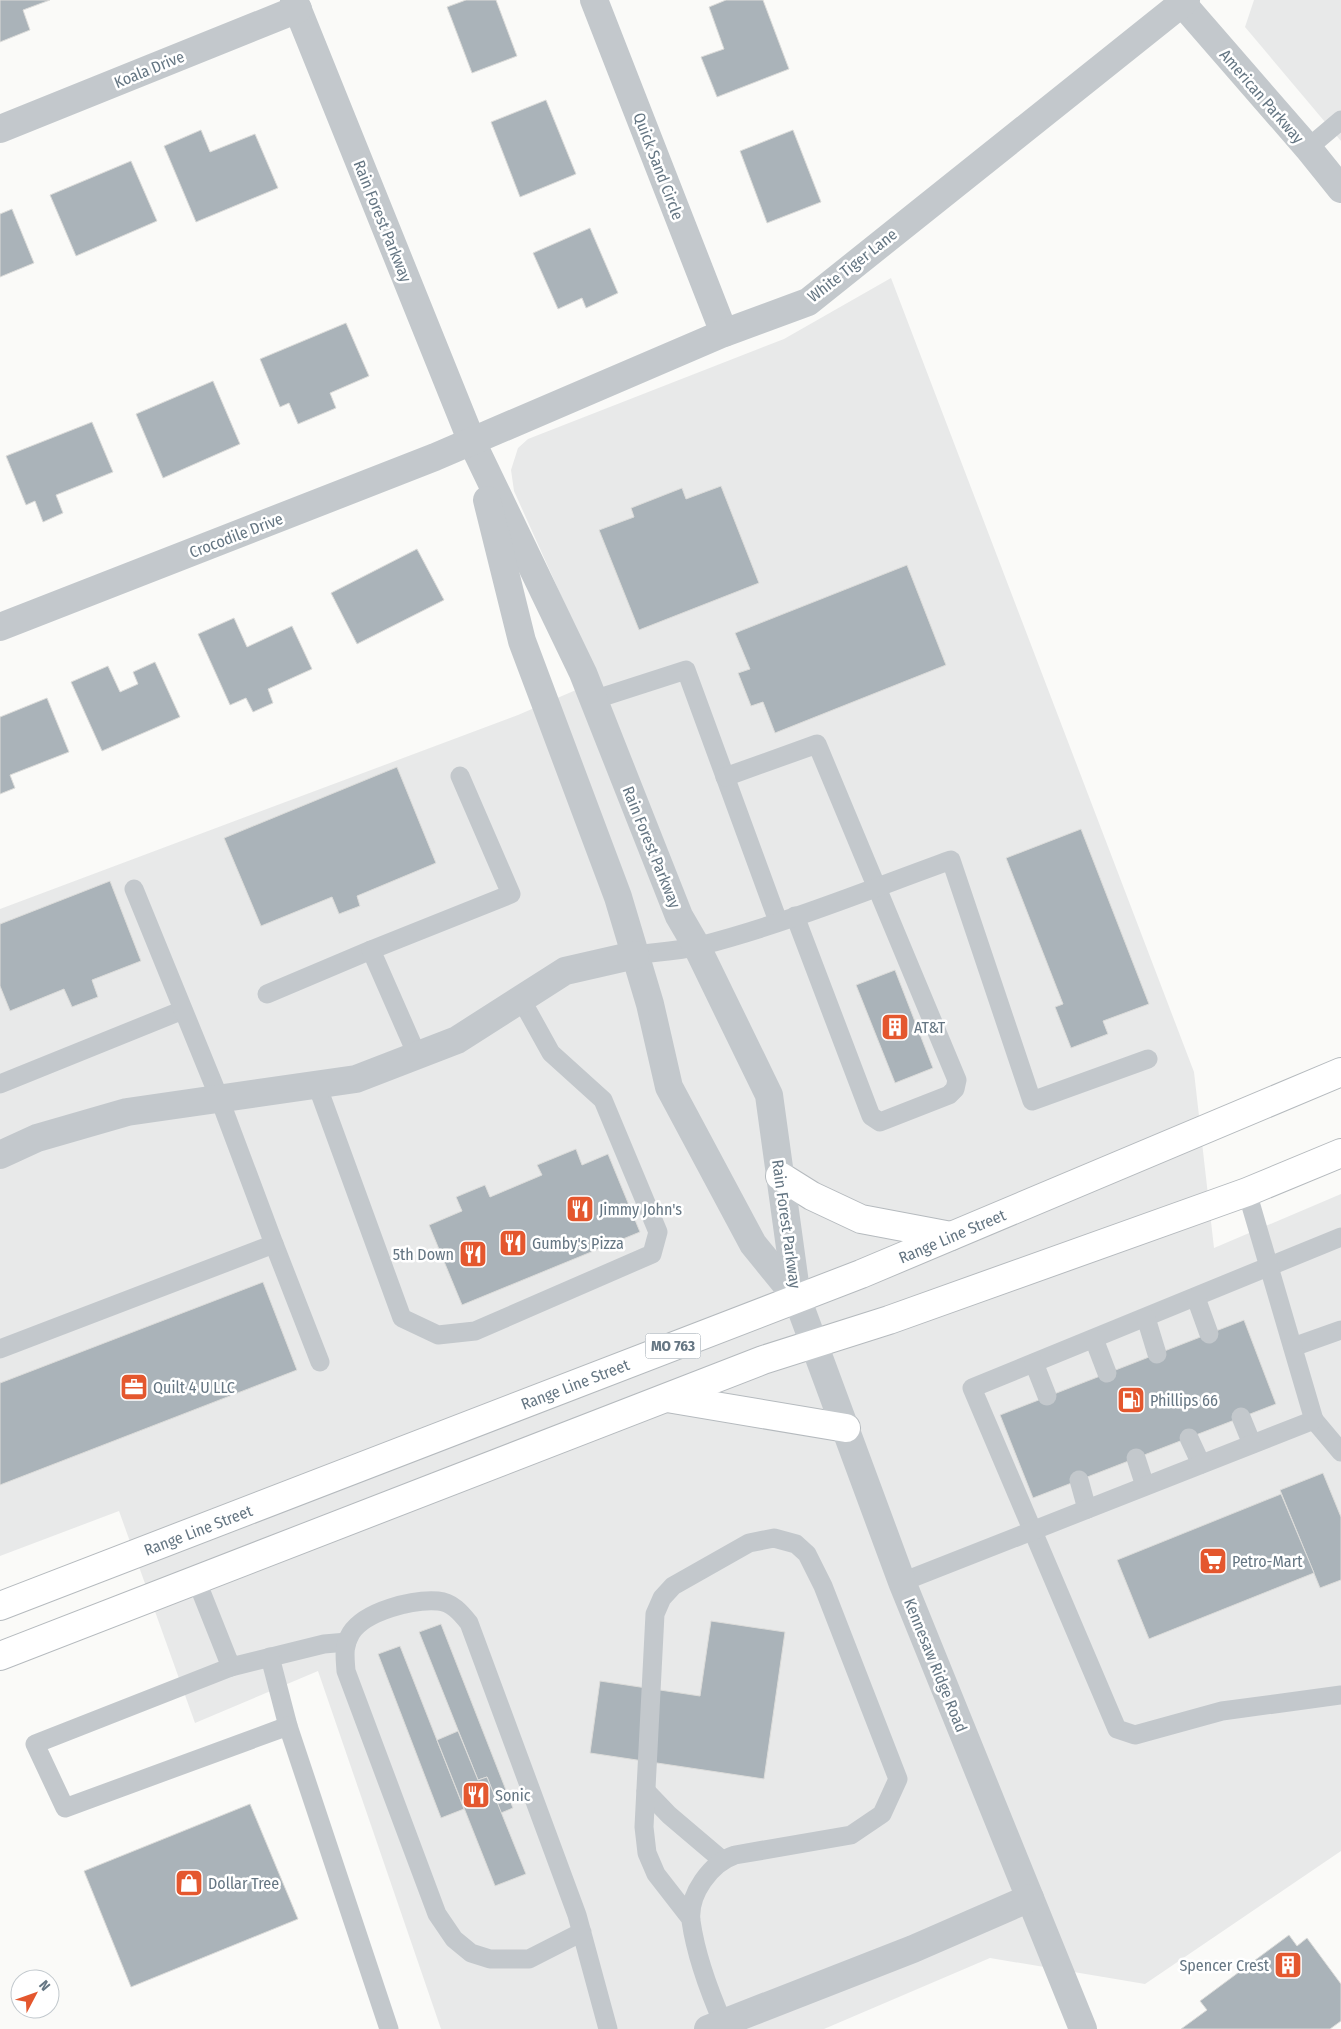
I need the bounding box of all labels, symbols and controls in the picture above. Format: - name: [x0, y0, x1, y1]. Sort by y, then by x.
- street label: American Parkway: [1216, 45, 1308, 148]
- street label: Koala Drive: [111, 47, 187, 92]
- street label: Quick Sand Circle: [629, 110, 688, 223]
- street label: Rain Forest Parkway: [349, 157, 416, 286]
- street label: White Tiger Lane: [804, 225, 901, 306]
- street label: Crocodile Drive: [187, 509, 286, 562]
- street label: Rain Forest Parkway: [618, 783, 685, 912]
- building icon: AT&T: [880, 1012, 910, 1042]
- place label: AT&T: [914, 1018, 946, 1037]
- street label: Rain Forest Parkway: [768, 1158, 805, 1291]
- restaurant icon: Jimmy John's: [565, 1194, 595, 1224]
- place label: Jimmy John's: [599, 1200, 682, 1219]
- street label: Range Line Street: [896, 1205, 1009, 1268]
- restaurant icon: Gumby's Pizza: [498, 1228, 528, 1258]
- place label: Gumby's Pizza: [532, 1234, 624, 1253]
- restaurant icon: 5th Down: [458, 1239, 488, 1269]
- place label: 5th Down: [393, 1245, 454, 1264]
- road number: MO 763: [646, 1334, 700, 1358]
- street label: Range Line Street: [518, 1355, 633, 1414]
- office icon: Quilt 4 U LLC: [119, 1372, 149, 1402]
- place label: Quilt 4 U LLC: [153, 1378, 235, 1397]
- fuel station icon: Phillips 66: [1116, 1385, 1146, 1415]
- place label: Phillips 66: [1150, 1391, 1218, 1410]
- street label: Range Line Street: [141, 1501, 256, 1560]
- supermarket icon: Petro-Mart: [1198, 1546, 1228, 1576]
- place label: Petro-Mart: [1232, 1552, 1303, 1571]
- street label: Kennesaw Ridge Road: [900, 1595, 971, 1735]
- restaurant icon: Sonic: [461, 1780, 491, 1810]
- place label: Sonic: [495, 1786, 531, 1805]
- shop icon: Dollar Tree: [174, 1868, 204, 1898]
- place label: Dollar Tree: [208, 1874, 279, 1893]
- building icon: Spencer Crest: [1273, 1950, 1303, 1980]
- place label: Spencer Crest: [1179, 1956, 1270, 1975]
- north arrow: [10, 1969, 60, 2019]
- text: N: [35, 1977, 54, 1995]

